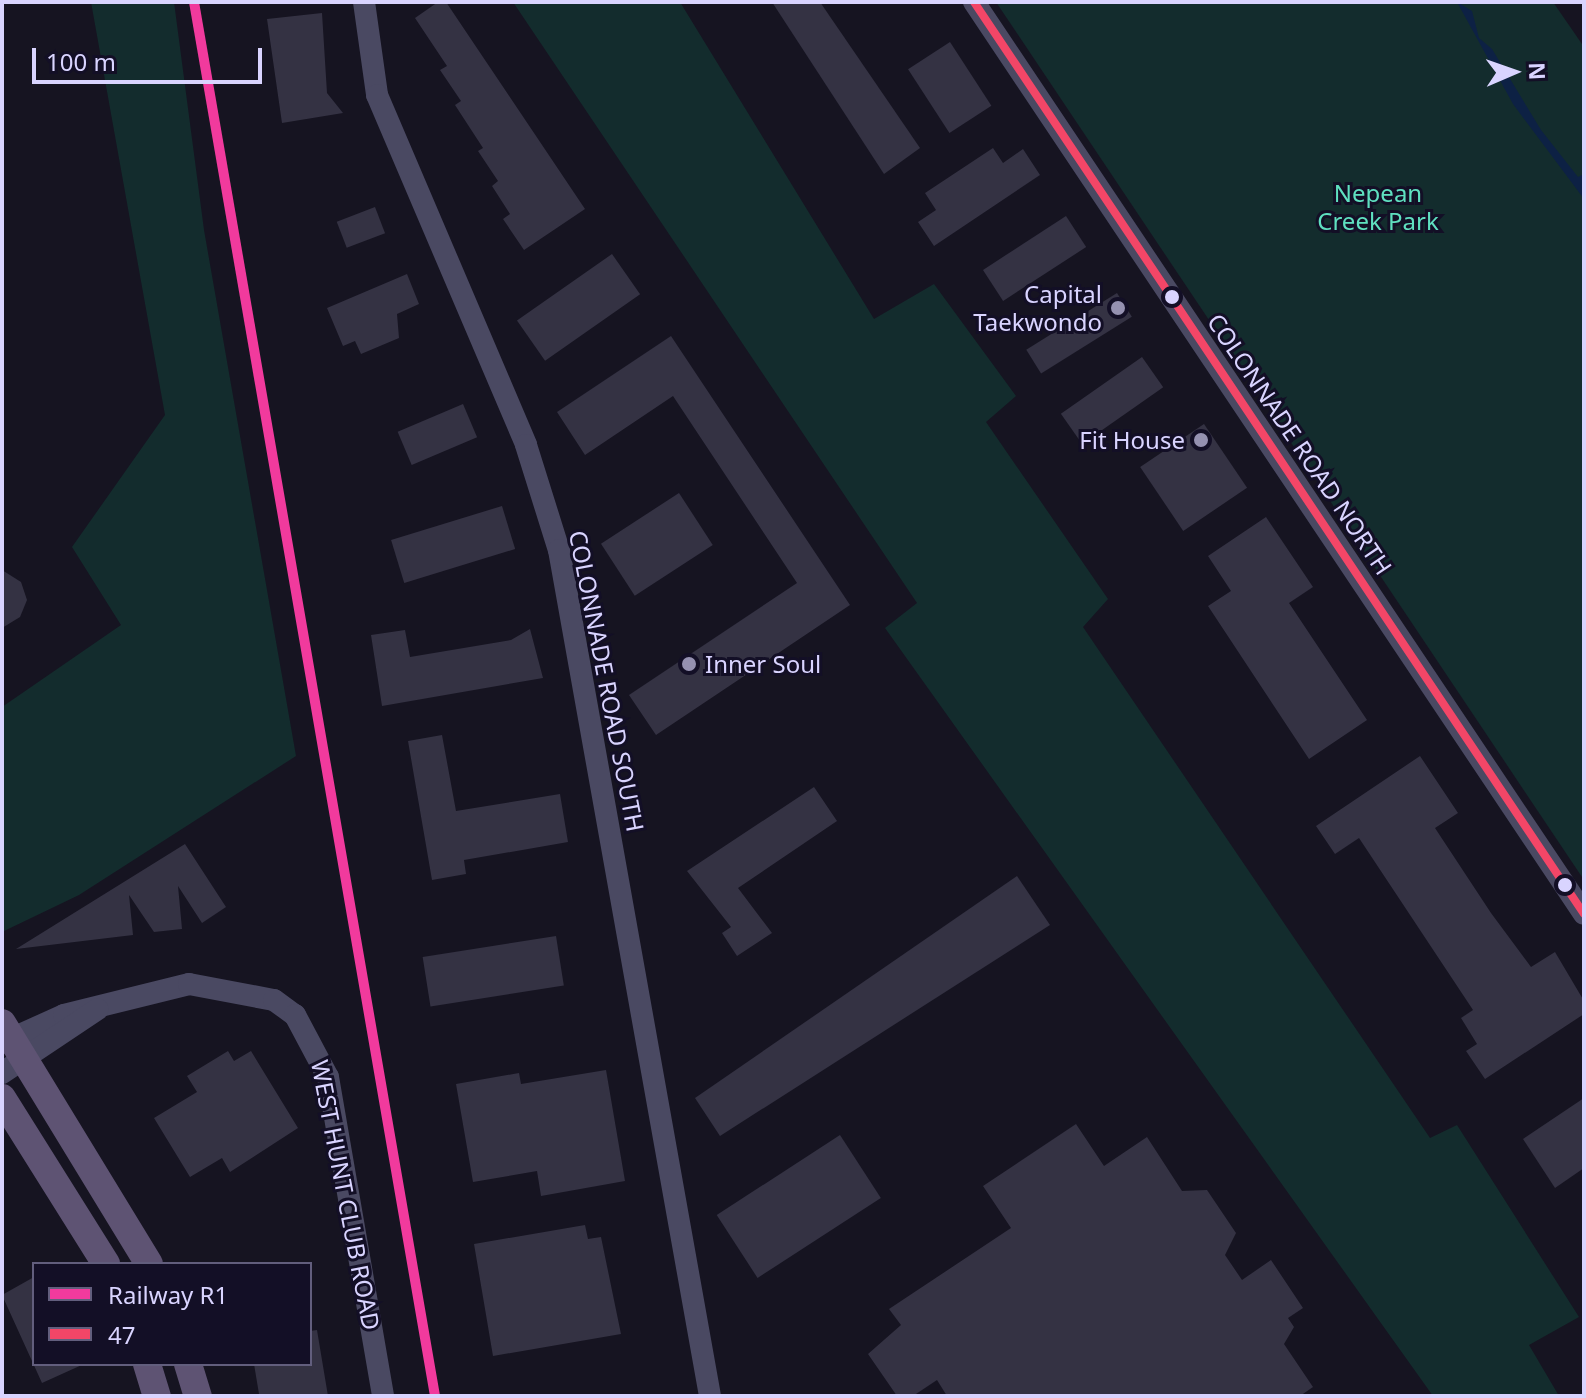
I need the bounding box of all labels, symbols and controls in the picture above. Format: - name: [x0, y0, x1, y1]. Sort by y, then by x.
- scale bar: [36, 32, 266, 82]
- north arrow: [1474, 32, 1554, 112]
- text: 100 m: [46, 45, 116, 78]
- text: N: [1523, 62, 1553, 81]
- park label: Nepean Creek Park: [1317, 179, 1439, 235]
- place label: Capital Taekwondo: [973, 280, 1102, 336]
- unlabelled marker: [1164, 289, 1180, 305]
- marker: Capital Taekwondo: [1109, 299, 1127, 317]
- street label: COLONNADE ROAD NORTH: [1202, 308, 1398, 580]
- place label: Fit House: [1079, 426, 1185, 454]
- marker: Fit House: [1192, 431, 1210, 449]
- street label: COLONNADE ROAD SOUTH: [564, 528, 650, 834]
- place label: Inner Soul: [705, 650, 821, 678]
- marker: Inner Soul: [680, 655, 698, 673]
- unlabelled marker: [1557, 877, 1573, 893]
- street label: WEST HUNT CLUB ROAD: [306, 1058, 386, 1332]
- legend: [32, 1262, 312, 1366]
- text: Railway R1: [108, 1278, 228, 1311]
- text: 47: [108, 1318, 135, 1351]

